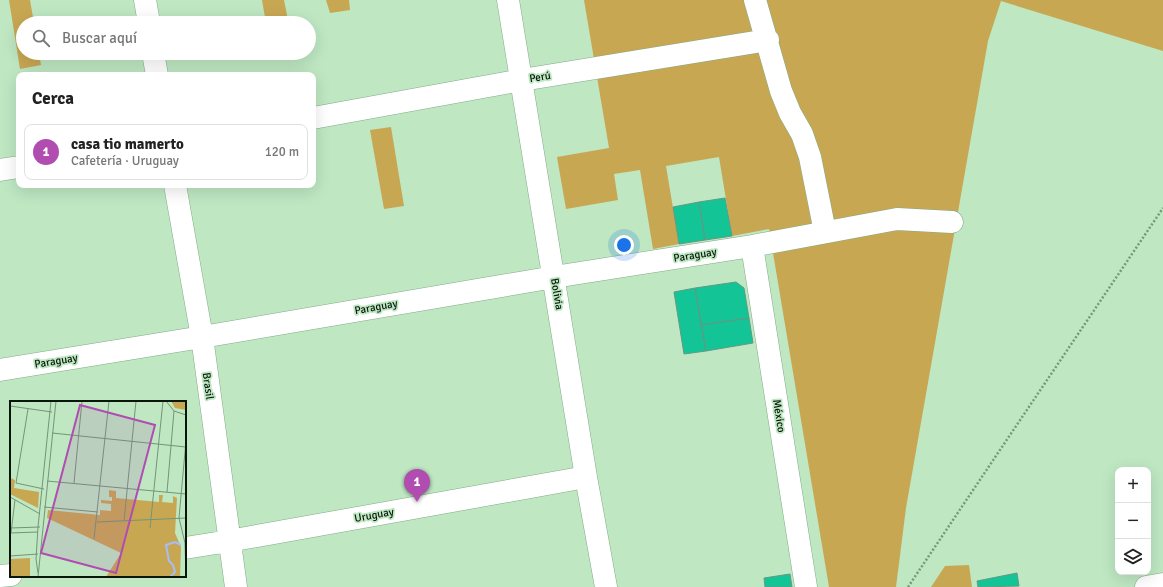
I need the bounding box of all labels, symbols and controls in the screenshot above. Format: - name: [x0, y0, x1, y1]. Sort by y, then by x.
- search box: [16, 16, 316, 60]
- icon: search: [30, 27, 52, 49]
- text: Buscar aquí: [62, 29, 137, 47]
- street label: Perú: [528, 69, 552, 85]
- text: Cerca: [32, 88, 74, 109]
- text: casa tio mamerto: [71, 135, 184, 153]
- text: 1: [42, 144, 50, 160]
- text: 120 m: [265, 144, 299, 160]
- text: Cafetería · Uruguay: [71, 153, 179, 169]
- your location: [614, 235, 634, 255]
- street label: Paraguay: [673, 245, 718, 265]
- street label: Bolivia: [548, 277, 566, 311]
- street label: Paraguay: [353, 297, 399, 317]
- street label: Paraguay: [34, 351, 79, 371]
- street label: Brasil: [200, 372, 216, 400]
- street label: México: [770, 399, 788, 434]
- inset map: [10, 401, 186, 577]
- map controls: [1115, 467, 1151, 575]
- button: +: [1115, 467, 1151, 503]
- pin: 1: [404, 469, 430, 502]
- button: −: [1115, 503, 1151, 539]
- street label: Uruguay: [353, 505, 396, 525]
- button: layers: [1115, 539, 1151, 575]

